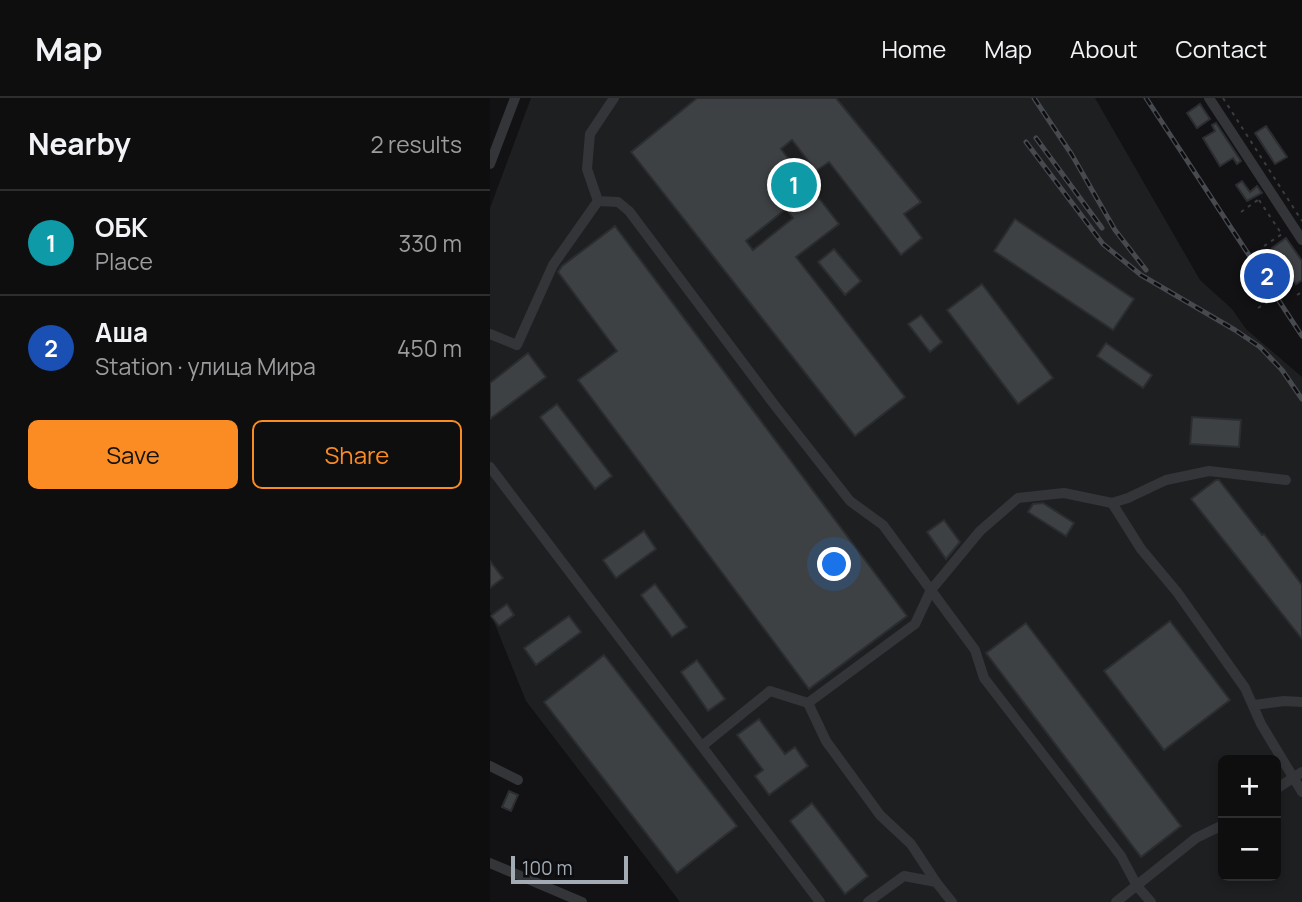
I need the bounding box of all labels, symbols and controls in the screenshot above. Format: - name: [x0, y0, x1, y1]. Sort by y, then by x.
- text: Map: [35, 26, 103, 71]
- text: Home: [881, 32, 946, 65]
- text: Map: [984, 32, 1032, 65]
- text: About: [1070, 32, 1138, 65]
- text: Contact: [1176, 32, 1267, 65]
- text: Nearby: [28, 123, 131, 164]
- text: 2 results: [370, 128, 462, 160]
- pin: 1: [771, 159, 817, 211]
- text: ОБК: [95, 209, 148, 245]
- text: 1: [46, 227, 56, 259]
- text: 330 m: [398, 227, 462, 259]
- text: Place: [95, 245, 153, 277]
- pin: 2: [1244, 250, 1290, 302]
- text: Аша: [95, 314, 148, 350]
- text: 2: [44, 332, 58, 364]
- text: 450 m: [397, 332, 462, 364]
- text: Station · улица Мира: [95, 350, 316, 382]
- button: Save: [28, 420, 238, 489]
- button: Share: [252, 420, 462, 489]
- your location: [817, 547, 851, 581]
- map controls: [1218, 755, 1281, 881]
- button: +: [1218, 755, 1281, 818]
- button: −: [1218, 818, 1281, 881]
- scale bar: [511, 853, 628, 885]
- text: 100 m: [522, 855, 573, 881]

